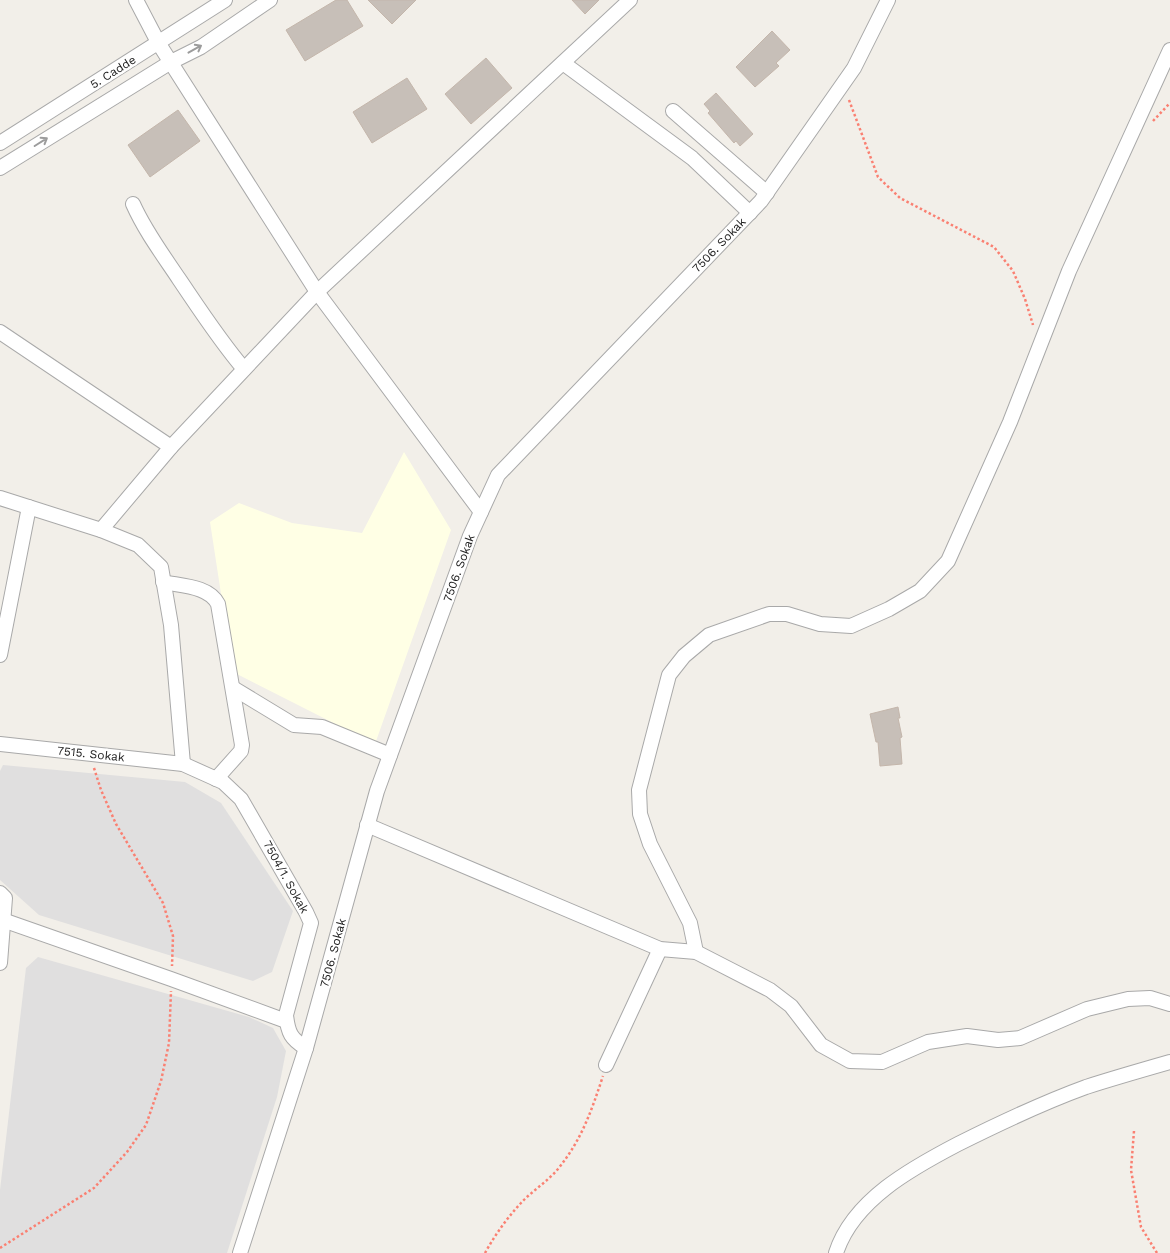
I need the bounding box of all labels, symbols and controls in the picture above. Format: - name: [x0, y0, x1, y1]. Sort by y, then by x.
- one-way arrow: [188, 44, 203, 54]
- street label: 5. Cadde: [88, 52, 139, 92]
- one-way arrow: [34, 137, 48, 147]
- street label: 7506. Sokak: [689, 214, 749, 275]
- street label: 7506. Sokak: [440, 532, 478, 604]
- street label: 7515. Sokak: [57, 743, 126, 765]
- street label: 7504/1. Sokak: [260, 838, 312, 916]
- street label: 7506. Sokak: [317, 917, 349, 989]

